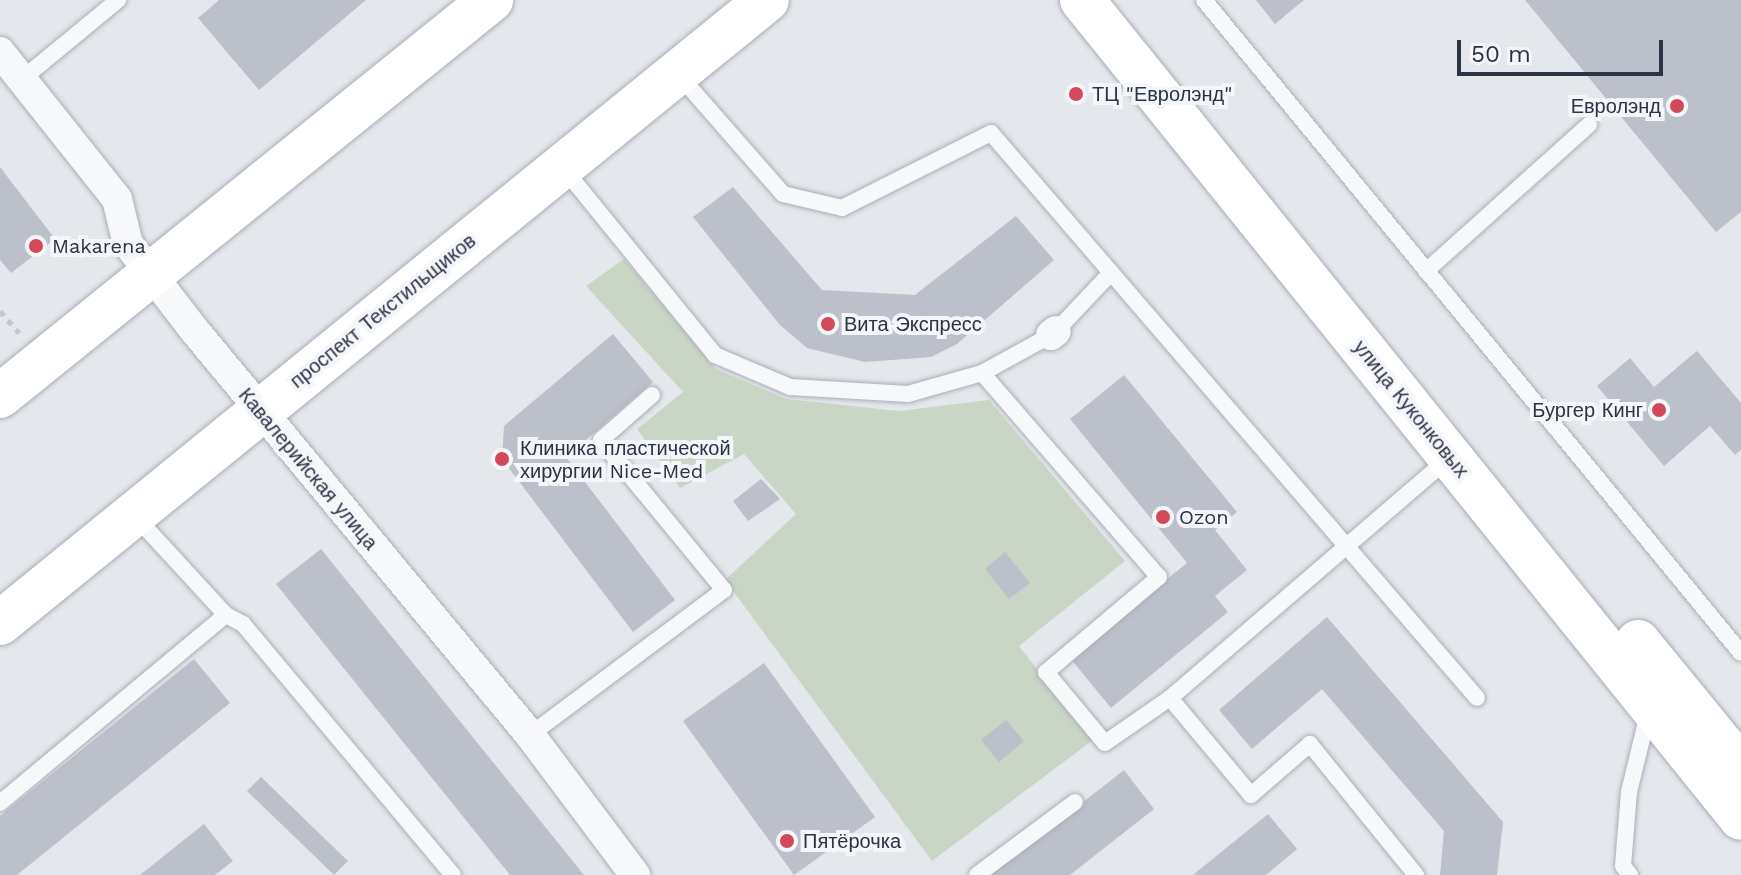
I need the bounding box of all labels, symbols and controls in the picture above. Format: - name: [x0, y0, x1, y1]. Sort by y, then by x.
- scale bar: [1461, 24, 1667, 74]
- text: 50 m: [1471, 40, 1531, 68]
- place label: ТЦ "Евролэнд": [1092, 82, 1232, 106]
- marker: ТЦ "Евролэнд": [1067, 85, 1085, 103]
- place label: Евролэнд: [1571, 94, 1661, 118]
- marker: Евролэнд: [1668, 97, 1686, 115]
- street label: проспект Текстильщиков: [285, 229, 481, 393]
- place label: Makarena: [52, 234, 146, 258]
- marker: Makarena: [27, 237, 45, 255]
- place label: Вита Экспресс: [844, 312, 982, 336]
- marker: Вита Экспресс: [819, 315, 837, 333]
- street label: улица Куконковых: [1348, 336, 1474, 482]
- street label: Кавалерийская улица: [233, 383, 383, 555]
- place label: Бургер Кинг: [1532, 398, 1643, 422]
- marker: Бургер Кинг: [1650, 401, 1668, 419]
- place label: Клиника пластической хирургии Nice-Med: [520, 436, 731, 483]
- marker: Клиника пластической хирургии Nice-Med: [491, 448, 513, 470]
- place label: Ozon: [1179, 505, 1229, 529]
- marker: Ozon: [1154, 508, 1172, 526]
- place label: Пятёрочка: [803, 829, 901, 853]
- marker: Пятёрочка: [778, 832, 796, 850]

